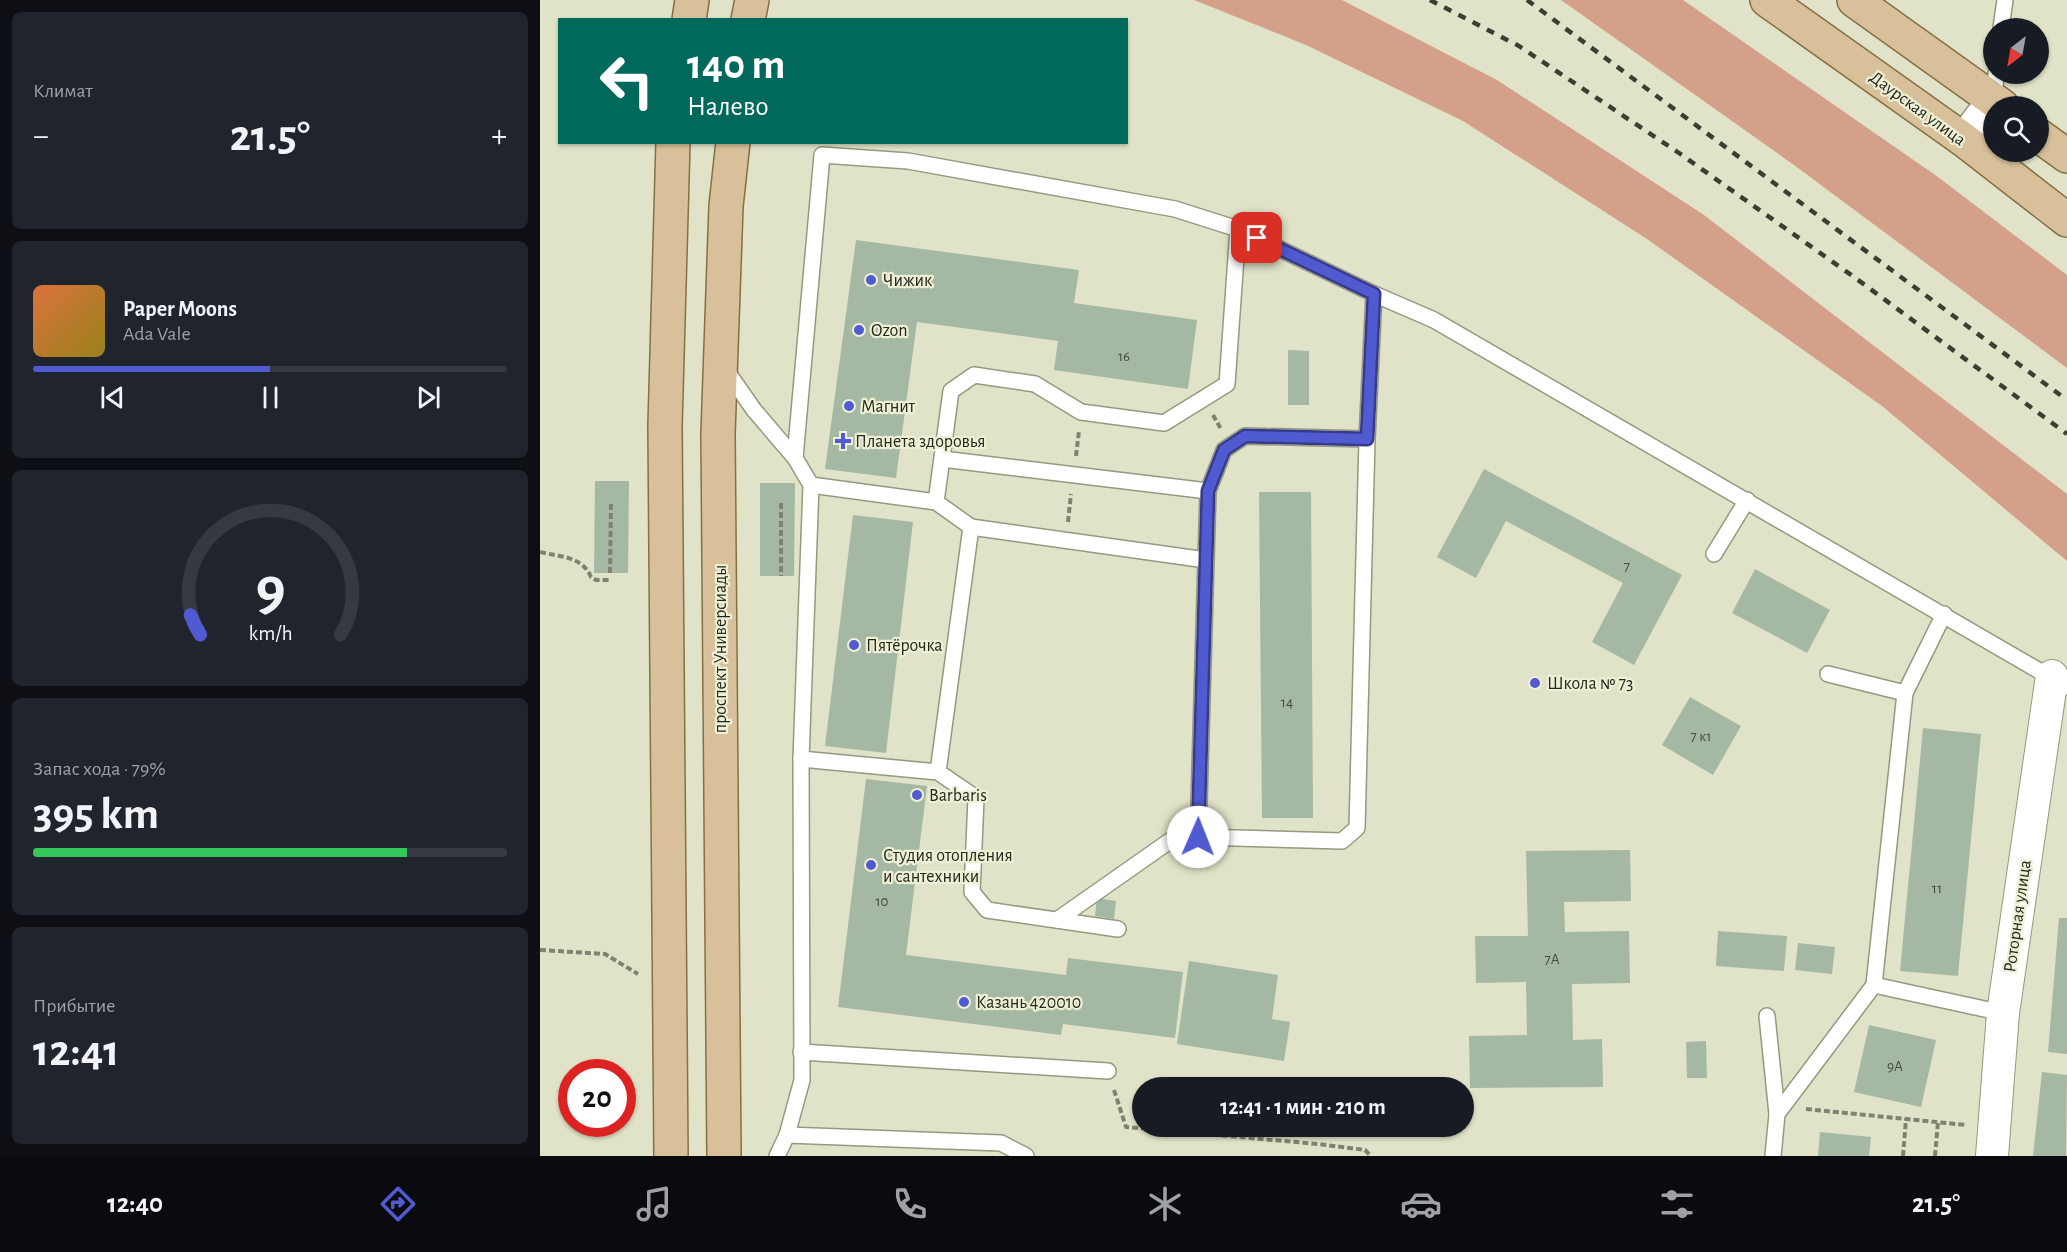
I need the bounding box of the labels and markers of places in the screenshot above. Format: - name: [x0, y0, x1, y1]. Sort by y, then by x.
- pin: [1231, 212, 1282, 263]
- place label: Чижик: [883, 272, 933, 290]
- marker: Чижик: [864, 273, 878, 287]
- place label: Ozon: [871, 322, 908, 340]
- marker: Ozon: [852, 323, 866, 337]
- place label: Магнит: [861, 398, 916, 416]
- marker: Магнит: [842, 399, 856, 413]
- place label: Планета здоровья: [855, 433, 986, 451]
- marker: Планета здоровья: [836, 434, 850, 448]
- place label: Пятёрочка: [866, 637, 943, 655]
- marker: Пятёрочка: [847, 638, 861, 652]
- place label: Школа № 73: [1547, 675, 1633, 693]
- marker: Школа № 73: [1528, 676, 1542, 690]
- place label: Barbaris: [929, 787, 987, 805]
- marker: Barbaris: [910, 788, 924, 802]
- place label: Студия отопления и сантехники: [883, 847, 1013, 886]
- marker: Студия отопления и сантехники: [864, 858, 878, 872]
- place label: Казань 420010: [976, 994, 1081, 1012]
- marker: Казань 420010: [957, 995, 971, 1009]

